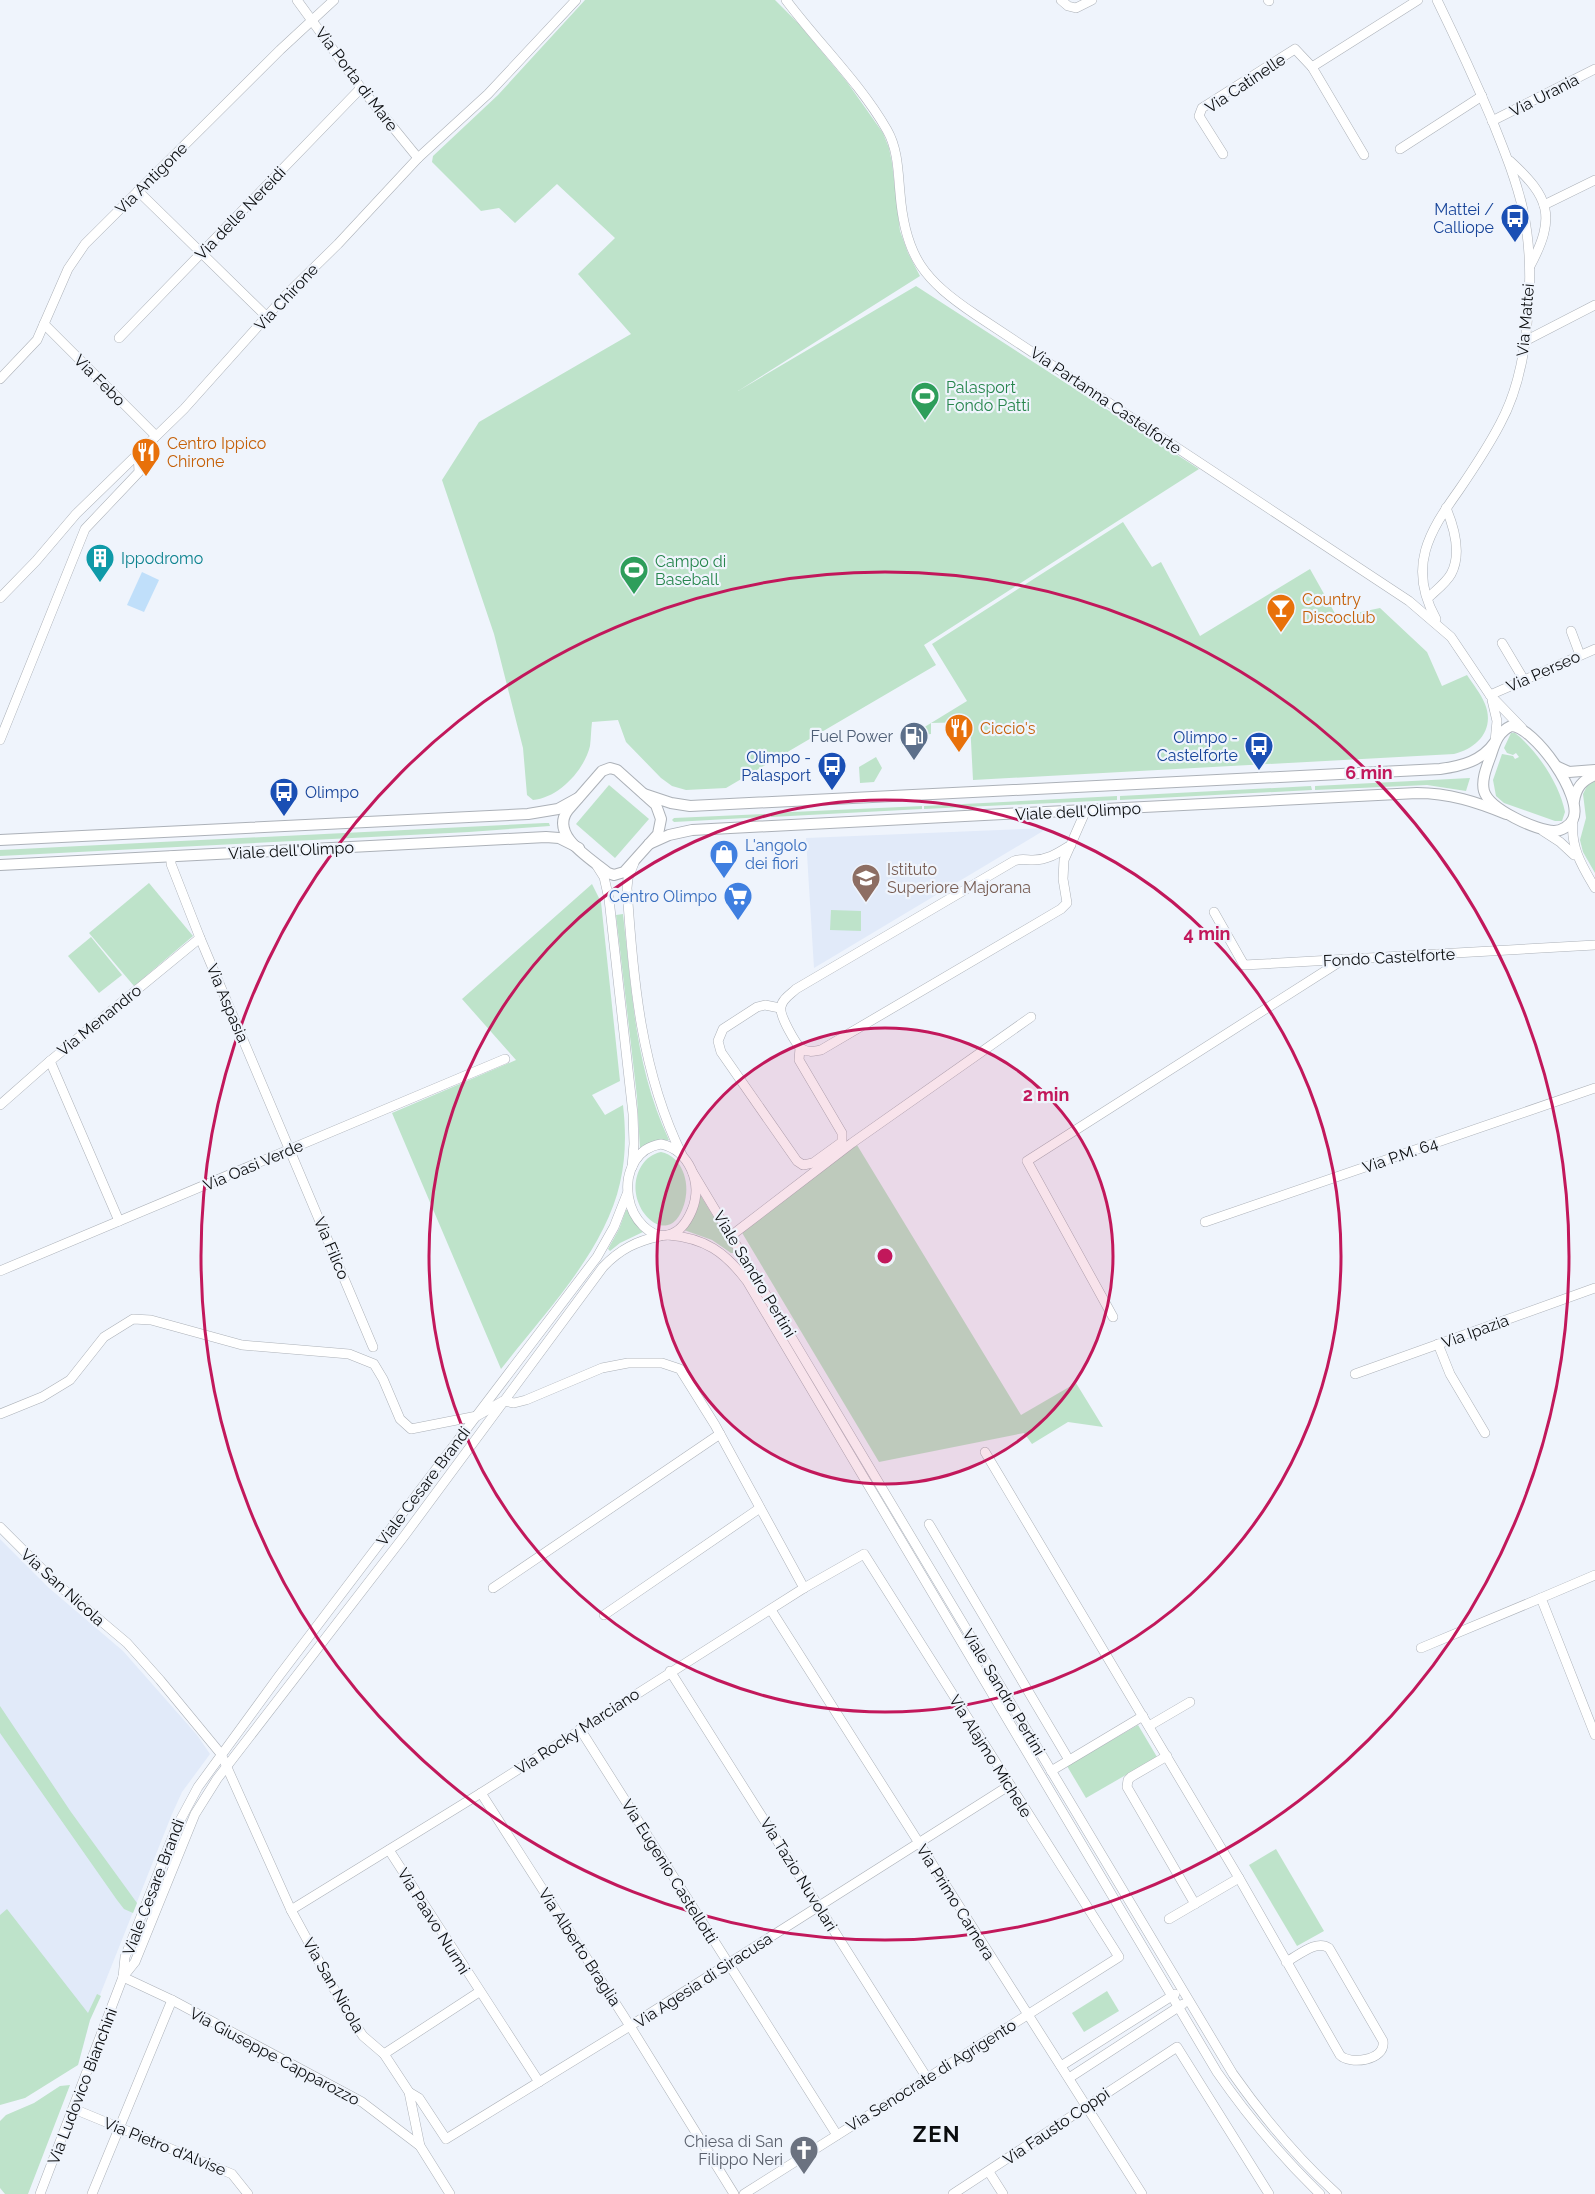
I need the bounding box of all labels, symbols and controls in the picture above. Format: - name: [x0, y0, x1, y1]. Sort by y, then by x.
- street label: Via Porta di Mare: [311, 24, 402, 135]
- street label: Via Catinelle: [1202, 50, 1289, 117]
- street label: Via Urania: [1507, 70, 1582, 121]
- street label: Via Antigone: [112, 139, 191, 218]
- street label: Via delle Nereidi: [191, 163, 290, 264]
- place label: Mattei / Calliope: [1433, 200, 1494, 237]
- bus stop icon: Mattei / Calliope: [1499, 202, 1531, 244]
- street label: Via Chirone: [251, 260, 322, 335]
- street label: Via Mattei: [1513, 283, 1538, 357]
- street label: Via Partanna Castelforte: [1027, 343, 1185, 458]
- street label: Via Febo: [70, 351, 129, 410]
- place label: Palasport Fondo Patti: [946, 378, 1030, 415]
- sports icon: Palasport Fondo Patti: [909, 380, 941, 422]
- place label: Centro Ippico Chirone: [167, 434, 266, 471]
- restaurant icon: Centro Ippico Chirone: [130, 436, 162, 478]
- building icon: Ippodromo: [84, 542, 116, 584]
- place label: Ippodromo: [121, 549, 203, 568]
- place label: Campo di Baseball: [655, 552, 726, 589]
- sports icon: Campo di Baseball: [618, 554, 650, 596]
- place label: Country Discoclub: [1302, 590, 1376, 627]
- bar icon: Country Discoclub: [1265, 592, 1297, 634]
- street label: Via Perseo: [1503, 647, 1583, 696]
- restaurant icon: Ciccio's: [943, 712, 975, 754]
- place label: Ciccio's: [980, 719, 1036, 738]
- fuel station icon: Fuel Power: [898, 720, 930, 762]
- place label: Fuel Power: [811, 727, 893, 746]
- place label: Olimpo - Castelforte: [1157, 728, 1238, 765]
- bus stop icon: Olimpo - Castelforte: [1243, 730, 1275, 772]
- place label: Olimpo - Palasport: [741, 748, 812, 785]
- bus stop icon: Olimpo - Palasport: [816, 750, 848, 792]
- text: 6 min: [1345, 762, 1393, 783]
- bus stop icon: Olimpo: [268, 776, 300, 818]
- place label: Olimpo: [305, 783, 359, 802]
- street label: Viale dell'Olimpo: [1015, 799, 1141, 824]
- place label: L'angolo dei fiori: [745, 836, 807, 873]
- street label: Viale dell'Olimpo: [228, 838, 354, 863]
- shop icon: L'angolo dei fiori: [708, 838, 740, 880]
- place label: Istituto Superiore Majorana: [887, 860, 1031, 897]
- school or university icon: Istituto Superiore Majorana: [850, 862, 882, 904]
- supermarket icon: Centro Olimpo: [722, 880, 754, 922]
- place label: Centro Olimpo: [609, 887, 717, 906]
- text: 4 min: [1184, 923, 1230, 944]
- street label: Fondo Castelforte: [1322, 945, 1456, 970]
- street label: Via Aspasia: [202, 961, 253, 1045]
- street label: Via Menandro: [53, 981, 145, 1060]
- text: 2 min: [1023, 1084, 1069, 1105]
- street label: Via P.M. 64: [1360, 1134, 1440, 1177]
- street label: Via Oasi Verde: [200, 1136, 306, 1195]
- street label: Viale Sandro Pertini: [709, 1208, 800, 1341]
- street label: Via Filico: [310, 1214, 353, 1282]
- centre of rings: [875, 1246, 895, 1266]
- street label: Via Ipazia: [1439, 1311, 1511, 1352]
- street label: Viale Cesare Brandi: [372, 1423, 474, 1550]
- street label: Via San Nicola: [17, 1545, 108, 1630]
- street label: Viale Sandro Pertini: [958, 1626, 1049, 1759]
- street label: Via Rocky Marciano: [512, 1684, 643, 1779]
- street label: Via Alajmo Michele: [945, 1691, 1036, 1821]
- street label: Via Eugenio Castellotti: [617, 1796, 722, 1947]
- street label: Via Tazio Nuvolari: [756, 1814, 841, 1935]
- street label: Viale Cesare Brandi: [119, 1816, 188, 1958]
- street label: Via Primo Carnera: [912, 1841, 999, 1964]
- street label: Via Paavo Nurmi: [393, 1865, 474, 1978]
- street label: Via Alberto Braglia: [534, 1885, 625, 2010]
- street label: Via Agesia di Siracusa: [631, 1929, 776, 2032]
- street label: Via San Nicola: [299, 1935, 368, 2036]
- street label: Via Giuseppe Capparozzo: [186, 2003, 363, 2109]
- street label: Via Ludovico Bianchini: [44, 2005, 121, 2167]
- street label: Via Senocrate di Agrigento: [843, 2015, 1020, 2136]
- street label: Via Fausto Coppi: [1000, 2084, 1113, 2169]
- street label: Via Pietro d'Alvise: [101, 2113, 229, 2180]
- district label: ZEN: [913, 2121, 961, 2147]
- place label: Chiesa di San Filippo Neri: [684, 2132, 783, 2169]
- church icon: Chiesa di San Filippo Neri: [788, 2134, 820, 2176]

